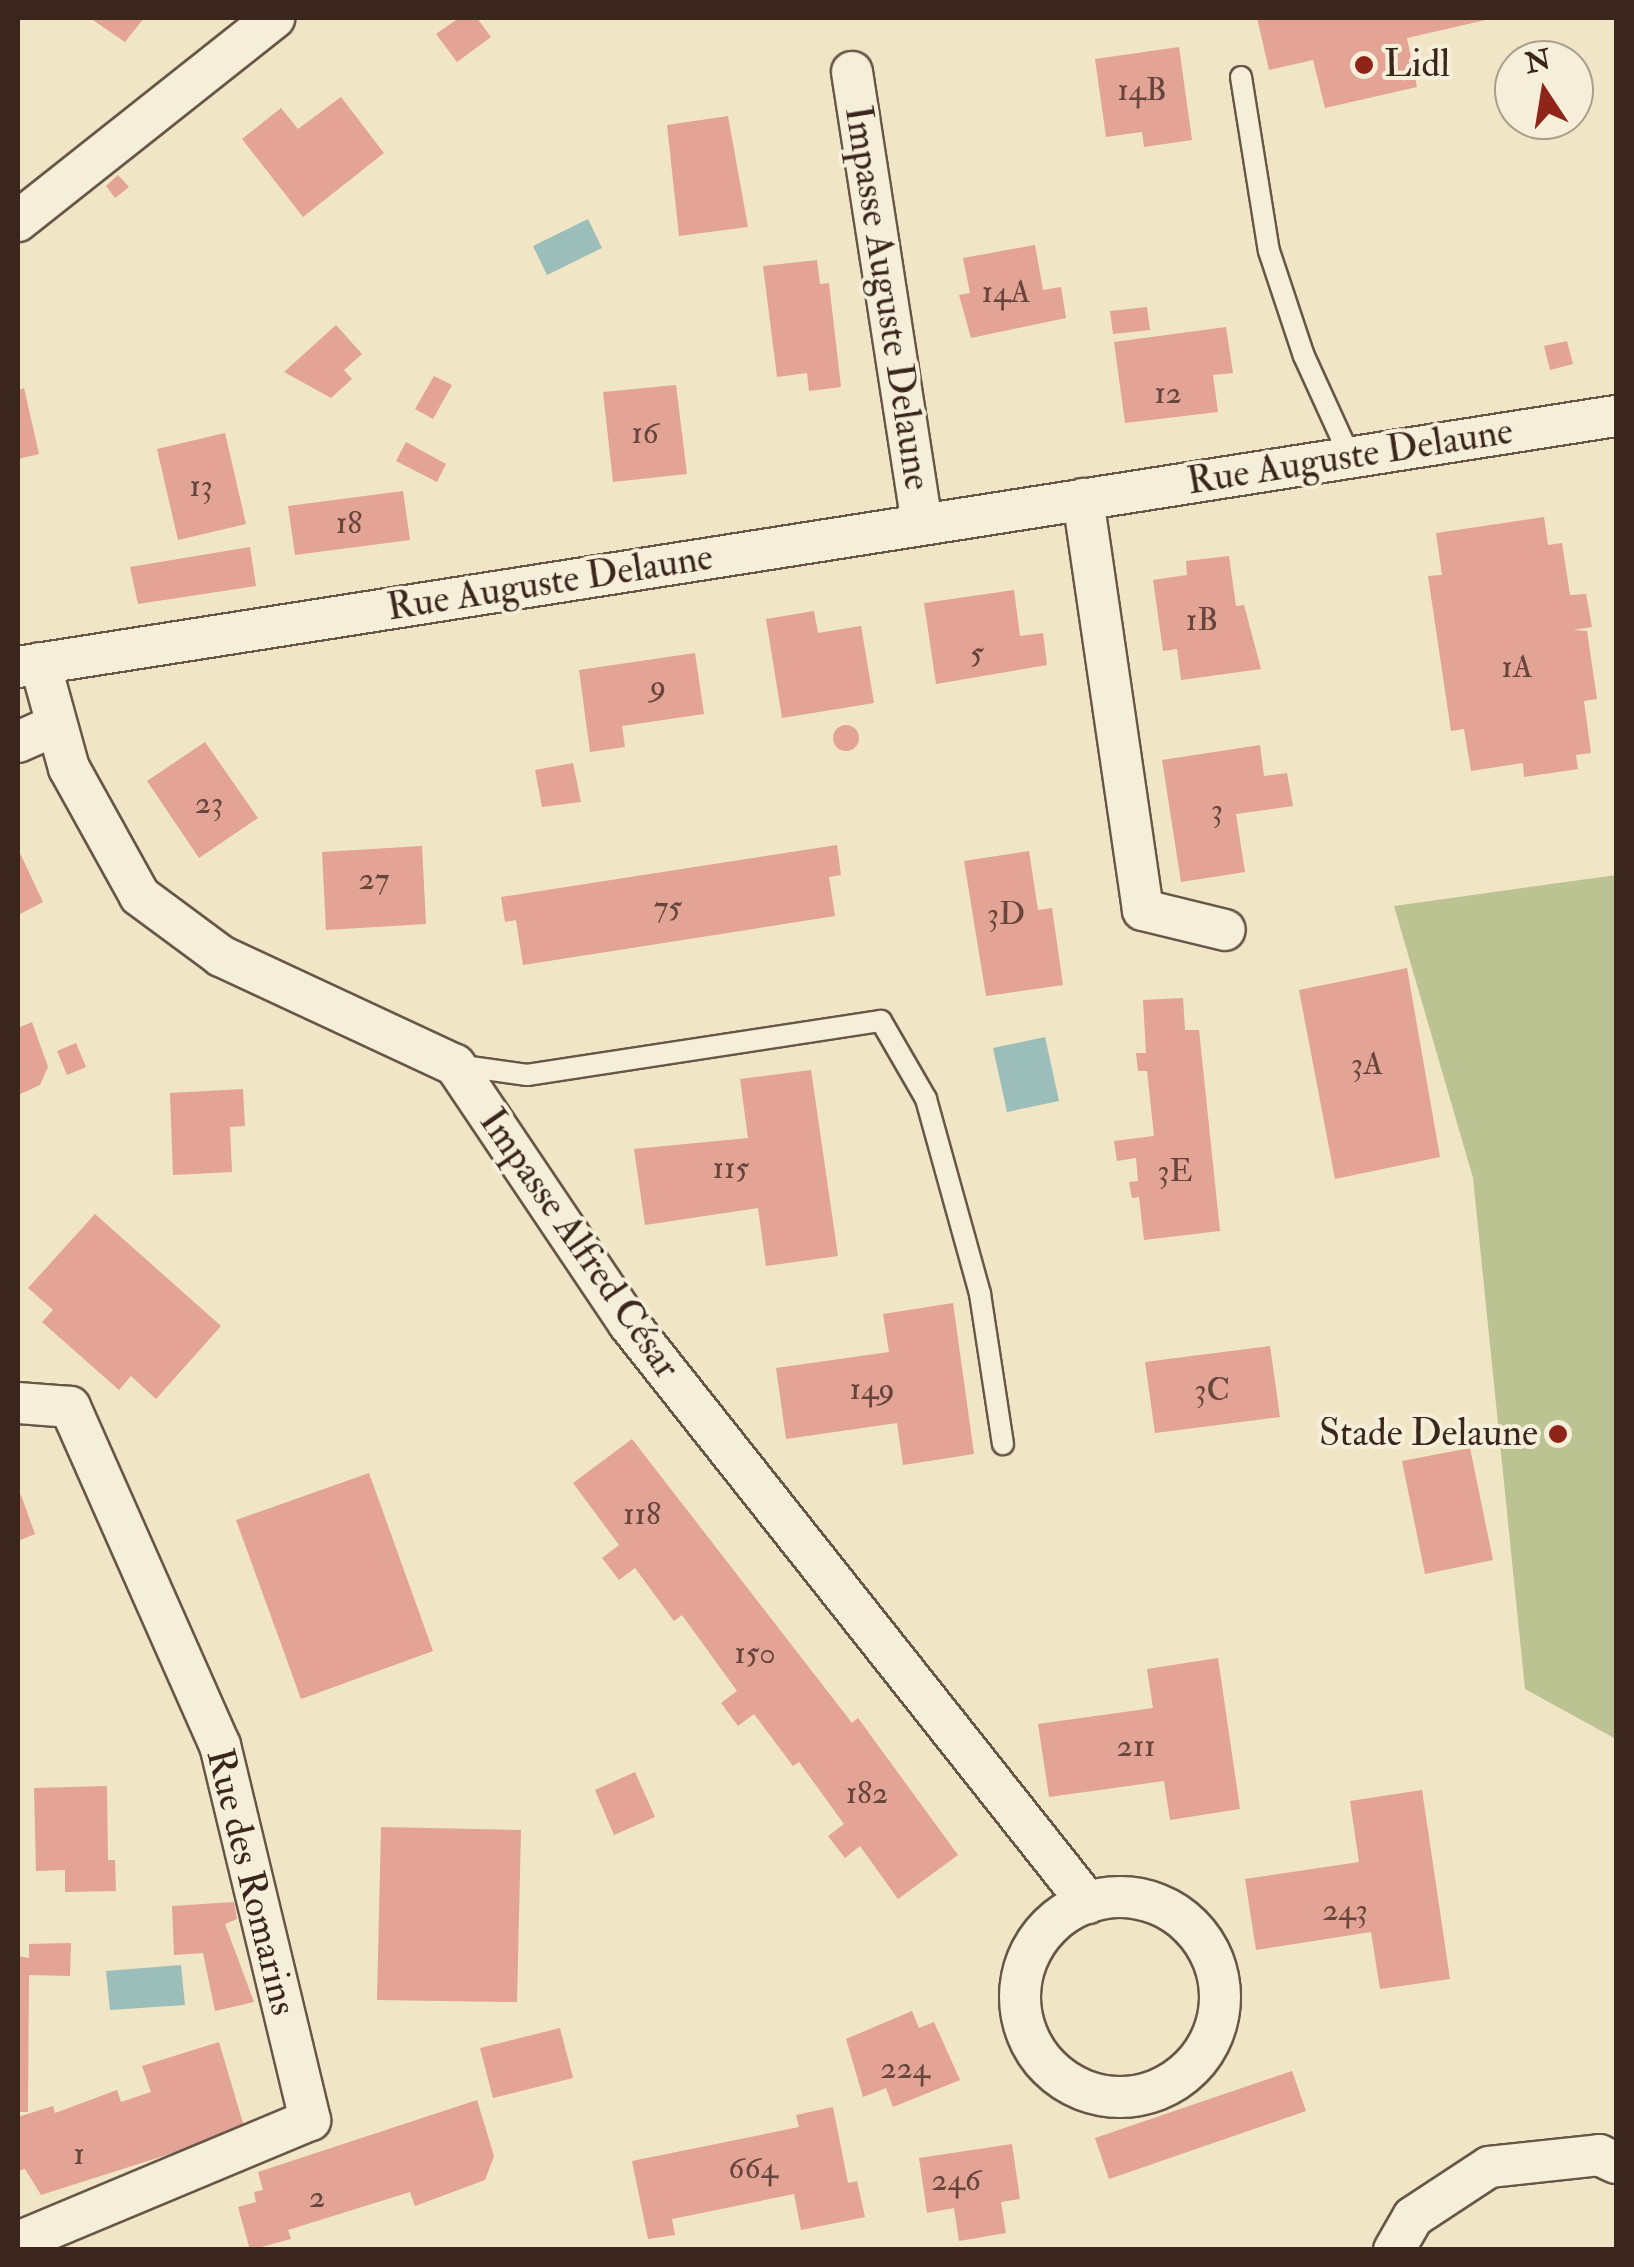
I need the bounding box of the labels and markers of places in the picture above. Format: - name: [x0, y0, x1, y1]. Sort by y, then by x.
- place label: Lidl: [1384, 42, 1450, 88]
- marker: Lidl: [1353, 54, 1375, 76]
- place label: Stade Delaune: [1319, 1411, 1538, 1457]
- marker: Stade Delaune: [1547, 1423, 1569, 1445]

